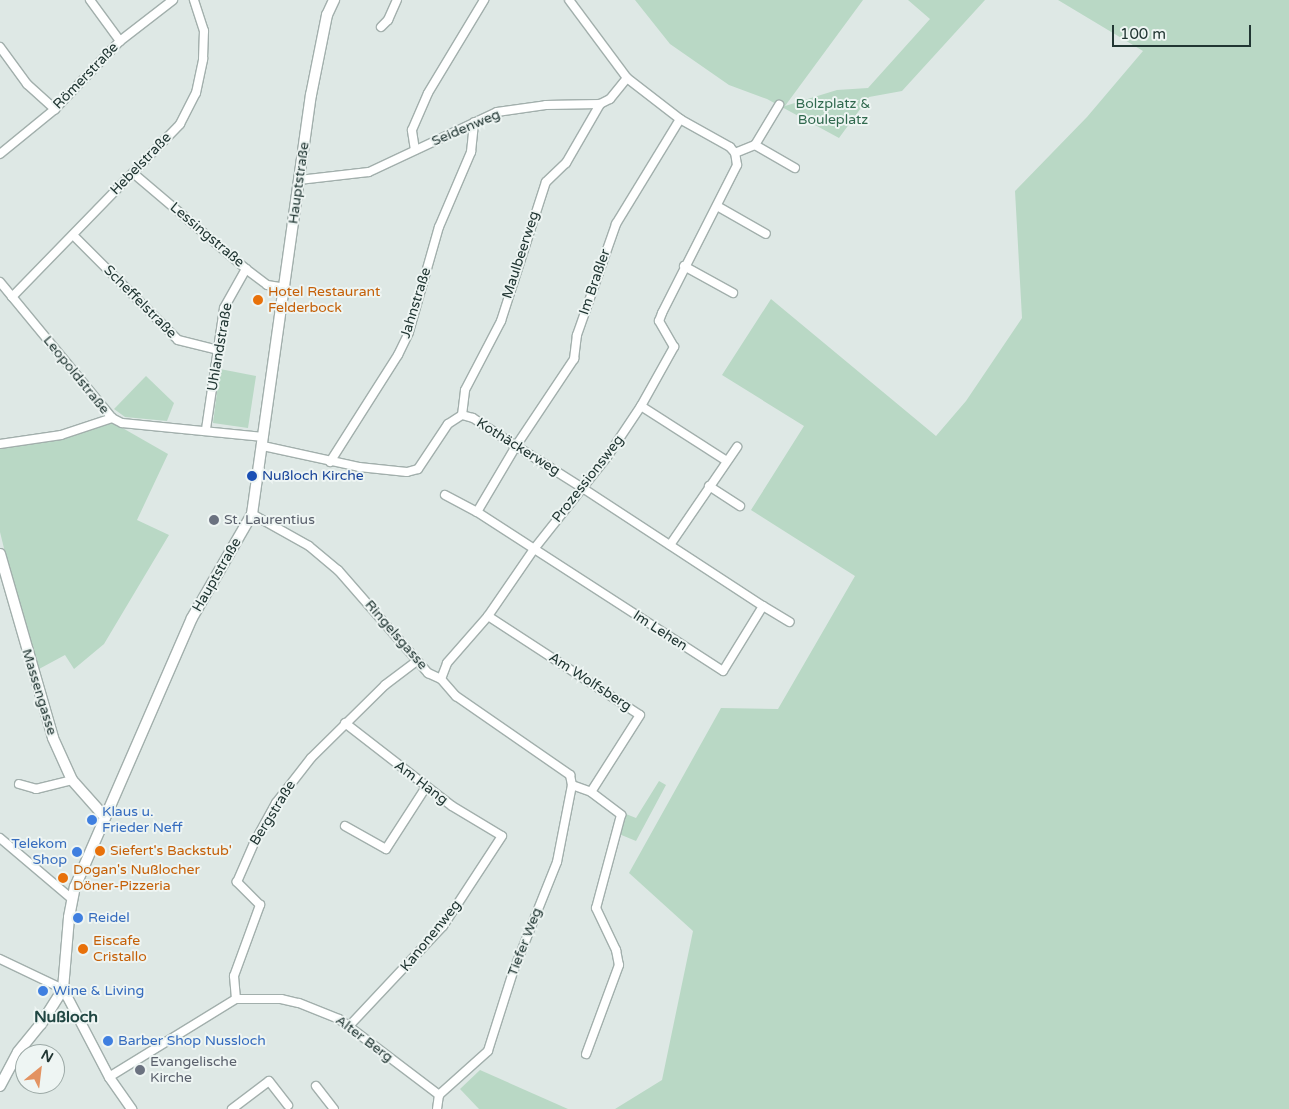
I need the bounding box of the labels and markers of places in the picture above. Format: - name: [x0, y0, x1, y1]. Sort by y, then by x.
- place label: Hotel Restaurant Felderbock: [268, 284, 380, 316]
- marker: Hotel Restaurant Felderbock: [252, 294, 264, 306]
- place label: Nußloch Kirche: [262, 468, 364, 484]
- marker: Nußloch Kirche: [246, 470, 258, 482]
- place label: St. Laurentius: [224, 512, 315, 528]
- marker: St. Laurentius: [208, 514, 220, 526]
- place label: Klaus u. Frieder Neff: [102, 804, 182, 836]
- marker: Klaus u. Frieder Neff: [86, 814, 98, 826]
- place label: Telekom Shop: [11, 836, 67, 869]
- place label: Siefert's Backstub': [110, 843, 232, 859]
- marker: Siefert's Backstub': [94, 845, 106, 857]
- marker: Telekom Shop: [71, 846, 83, 858]
- place label: Dogan's Nußlocher Döner-Pizzeria: [73, 862, 200, 894]
- marker: Dogan's Nußlocher Döner-Pizzeria: [57, 872, 69, 884]
- place label: Reidel: [88, 910, 130, 926]
- marker: Reidel: [72, 912, 84, 924]
- place label: Eiscafe Cristallo: [93, 933, 147, 966]
- marker: Eiscafe Cristallo: [77, 943, 89, 955]
- place label: Wine & Living: [53, 983, 144, 999]
- marker: Wine & Living: [37, 985, 49, 997]
- place label: Barber Shop Nussloch: [118, 1033, 266, 1049]
- marker: Barber Shop Nussloch: [102, 1035, 114, 1047]
- place label: Evangelische Kirche: [150, 1054, 237, 1086]
- marker: Evangelische Kirche: [134, 1064, 146, 1076]

